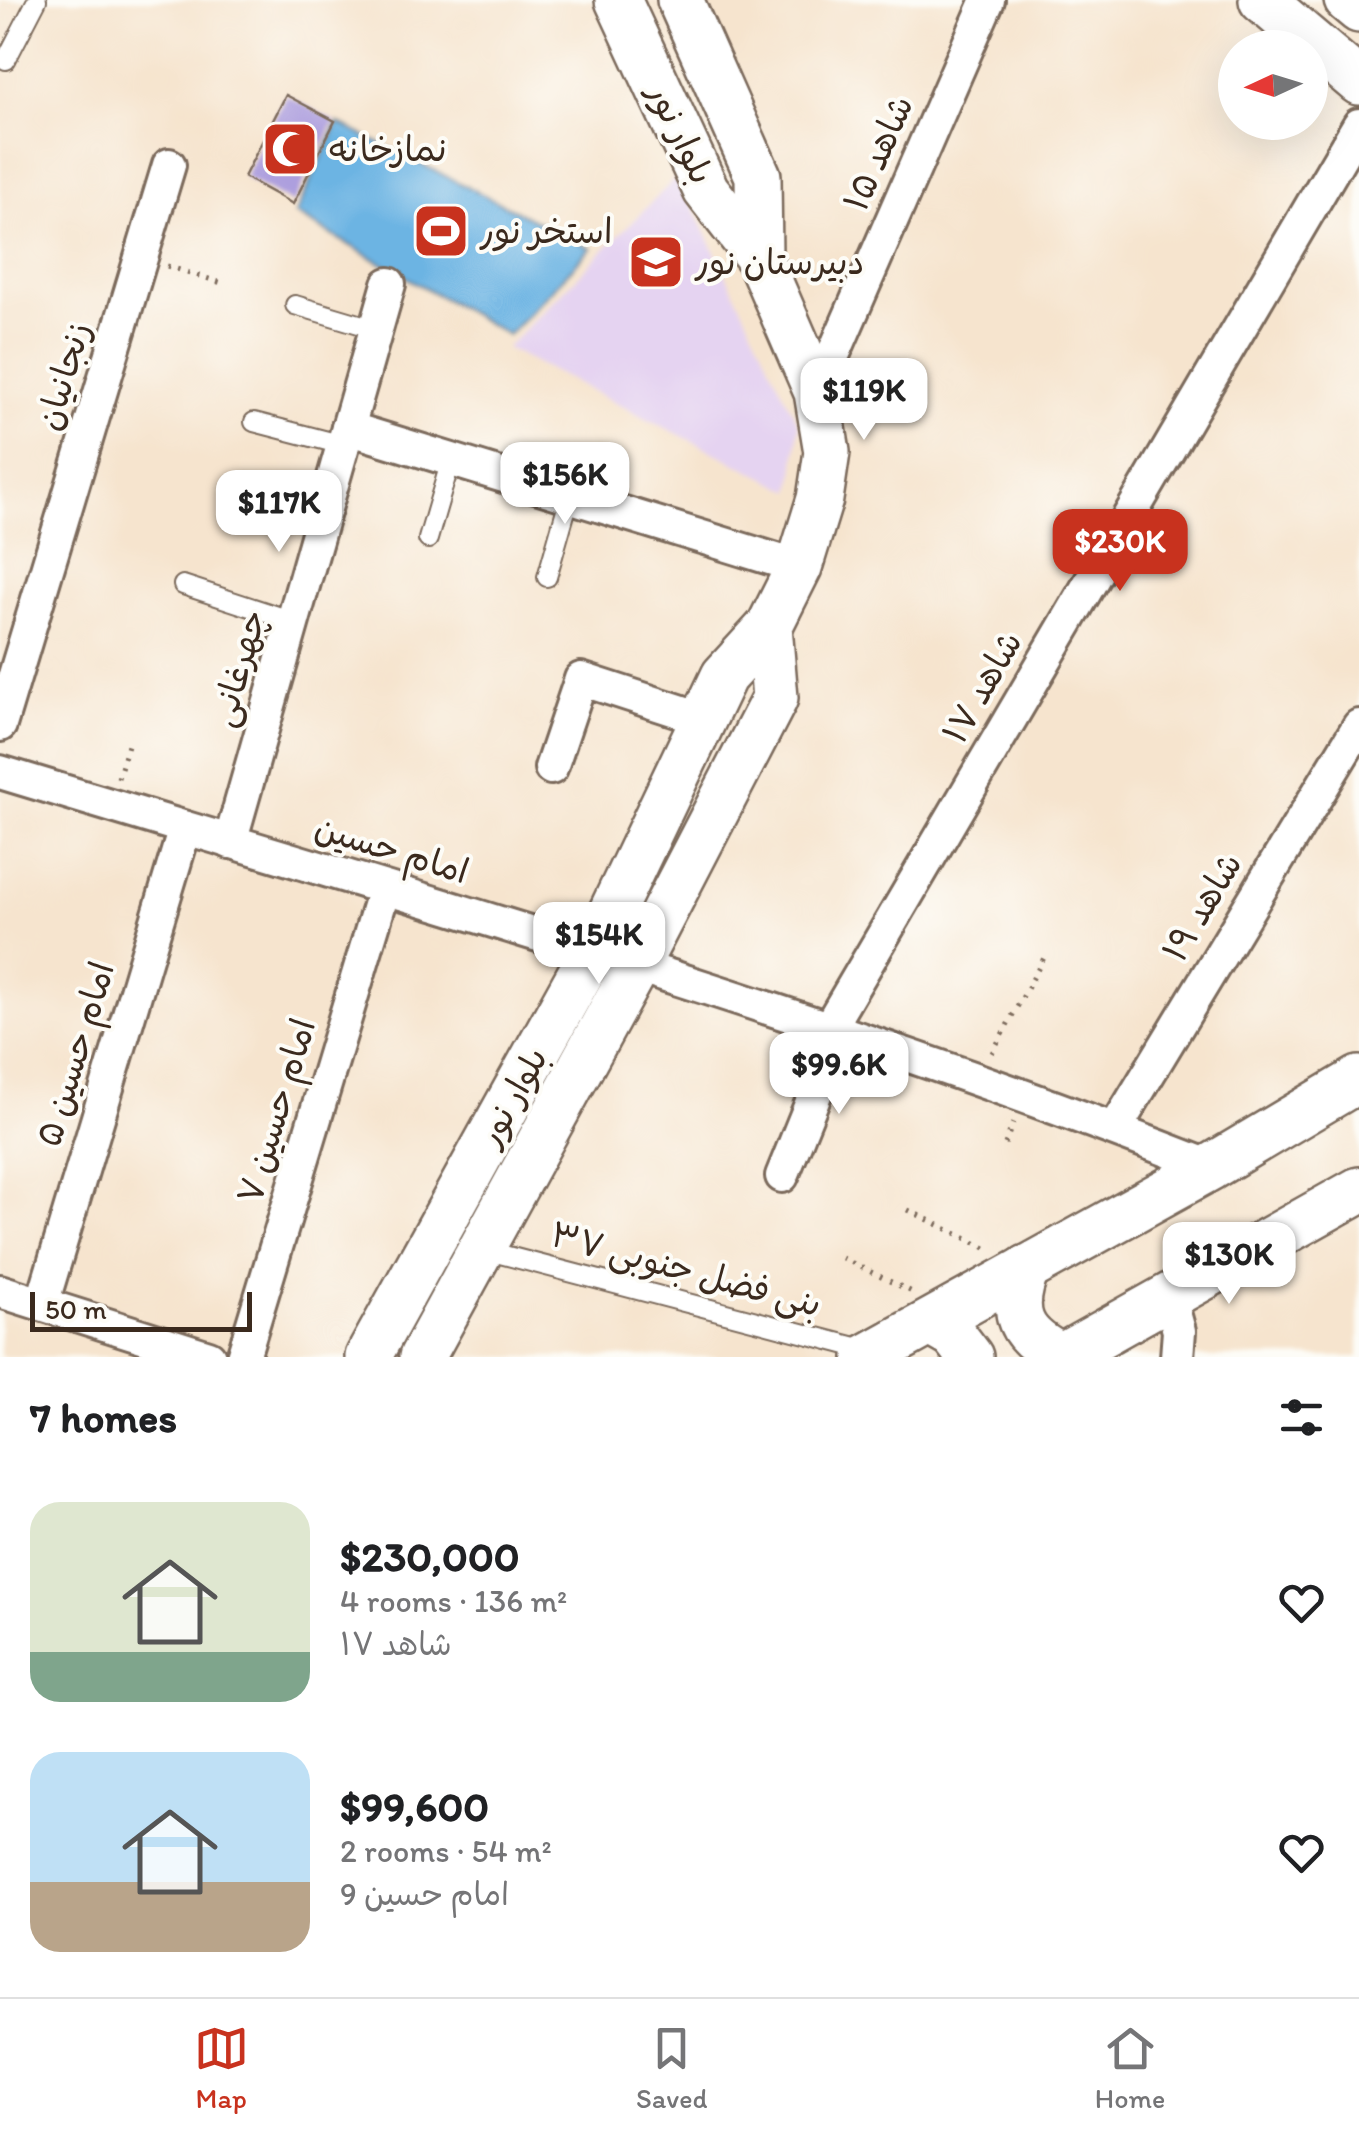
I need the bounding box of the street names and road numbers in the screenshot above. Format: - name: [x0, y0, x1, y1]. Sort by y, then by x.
- street label: بلوار نور: [638, 75, 723, 191]
- street label: شاهد ۱۵: [834, 89, 922, 217]
- street label: زنجانیان: [27, 317, 99, 435]
- street label: چهرغانی: [201, 605, 277, 732]
- street label: شاهد ۱۷: [933, 624, 1031, 750]
- street label: امام حسین: [308, 806, 474, 898]
- street label: شاهد ۱۹: [1153, 845, 1251, 969]
- street label: امام حسین ۵: [27, 957, 129, 1153]
- street label: امام حسین ۷: [228, 1013, 330, 1210]
- street label: بلوار نور: [467, 1040, 556, 1155]
- street label: بنی فضل جنوبی ۳۷: [546, 1213, 826, 1327]

